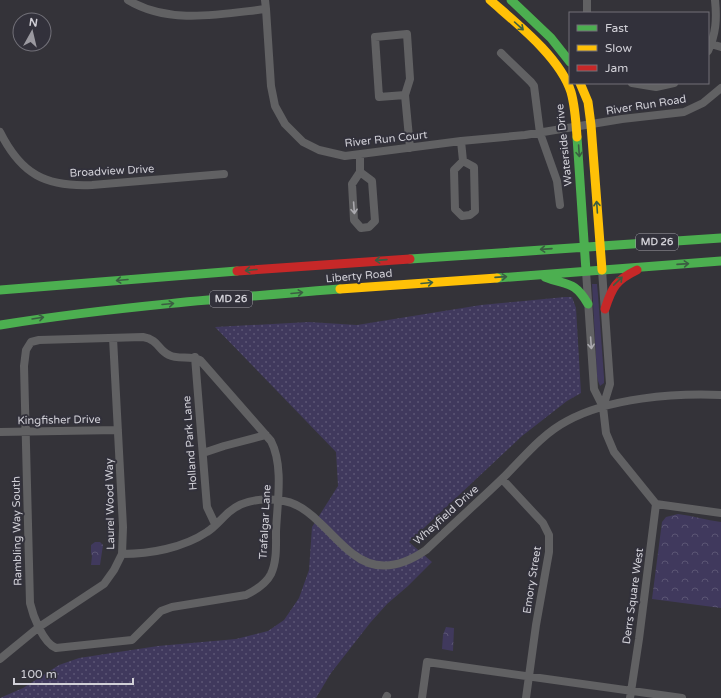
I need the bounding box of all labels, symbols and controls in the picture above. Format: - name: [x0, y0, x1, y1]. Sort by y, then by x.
- north arrow: [12, 12, 52, 52]
- legend: [569, 12, 709, 84]
- text: N: [28, 16, 39, 30]
- one-way arrow: [514, 21, 524, 31]
- text: Fast: [605, 21, 629, 35]
- text: Slow: [605, 41, 632, 55]
- text: Jam: [605, 61, 628, 75]
- street label: River Run Road: [605, 92, 687, 118]
- street label: Waterside Drive: [553, 103, 575, 187]
- street label: River Run Court: [344, 128, 428, 150]
- one-way arrow: [575, 144, 582, 157]
- street label: Broadview Drive: [69, 162, 155, 180]
- one-way arrow: [350, 201, 357, 214]
- one-way arrow: [594, 201, 601, 214]
- road number: MD 26: [636, 234, 678, 250]
- one-way arrow: [540, 245, 553, 253]
- one-way arrow: [375, 257, 388, 264]
- one-way arrow: [676, 260, 689, 267]
- one-way arrow: [245, 266, 258, 273]
- street label: Liberty Road: [325, 267, 393, 285]
- one-way arrow: [494, 273, 507, 280]
- one-way arrow: [116, 276, 129, 284]
- one-way arrow: [613, 277, 623, 286]
- one-way arrow: [420, 279, 433, 286]
- one-way arrow: [290, 290, 303, 297]
- road number: MD 26: [210, 291, 252, 307]
- one-way arrow: [161, 300, 174, 307]
- one-way arrow: [32, 314, 45, 322]
- one-way arrow: [588, 336, 595, 349]
- street label: Holland Park Lane: [180, 395, 200, 491]
- street label: Kingfisher Drive: [17, 413, 101, 427]
- street label: Laurel Wood Way: [103, 458, 117, 550]
- street label: Rambling Way South: [10, 476, 24, 586]
- street label: Wheyfield Drive: [411, 482, 481, 548]
- street label: Trafalgar Lane: [257, 484, 273, 560]
- street label: Emory Street: [520, 545, 544, 615]
- street label: Derrs Square West: [620, 547, 646, 645]
- scale bar: [14, 660, 133, 686]
- text: 100 m: [20, 667, 57, 681]

